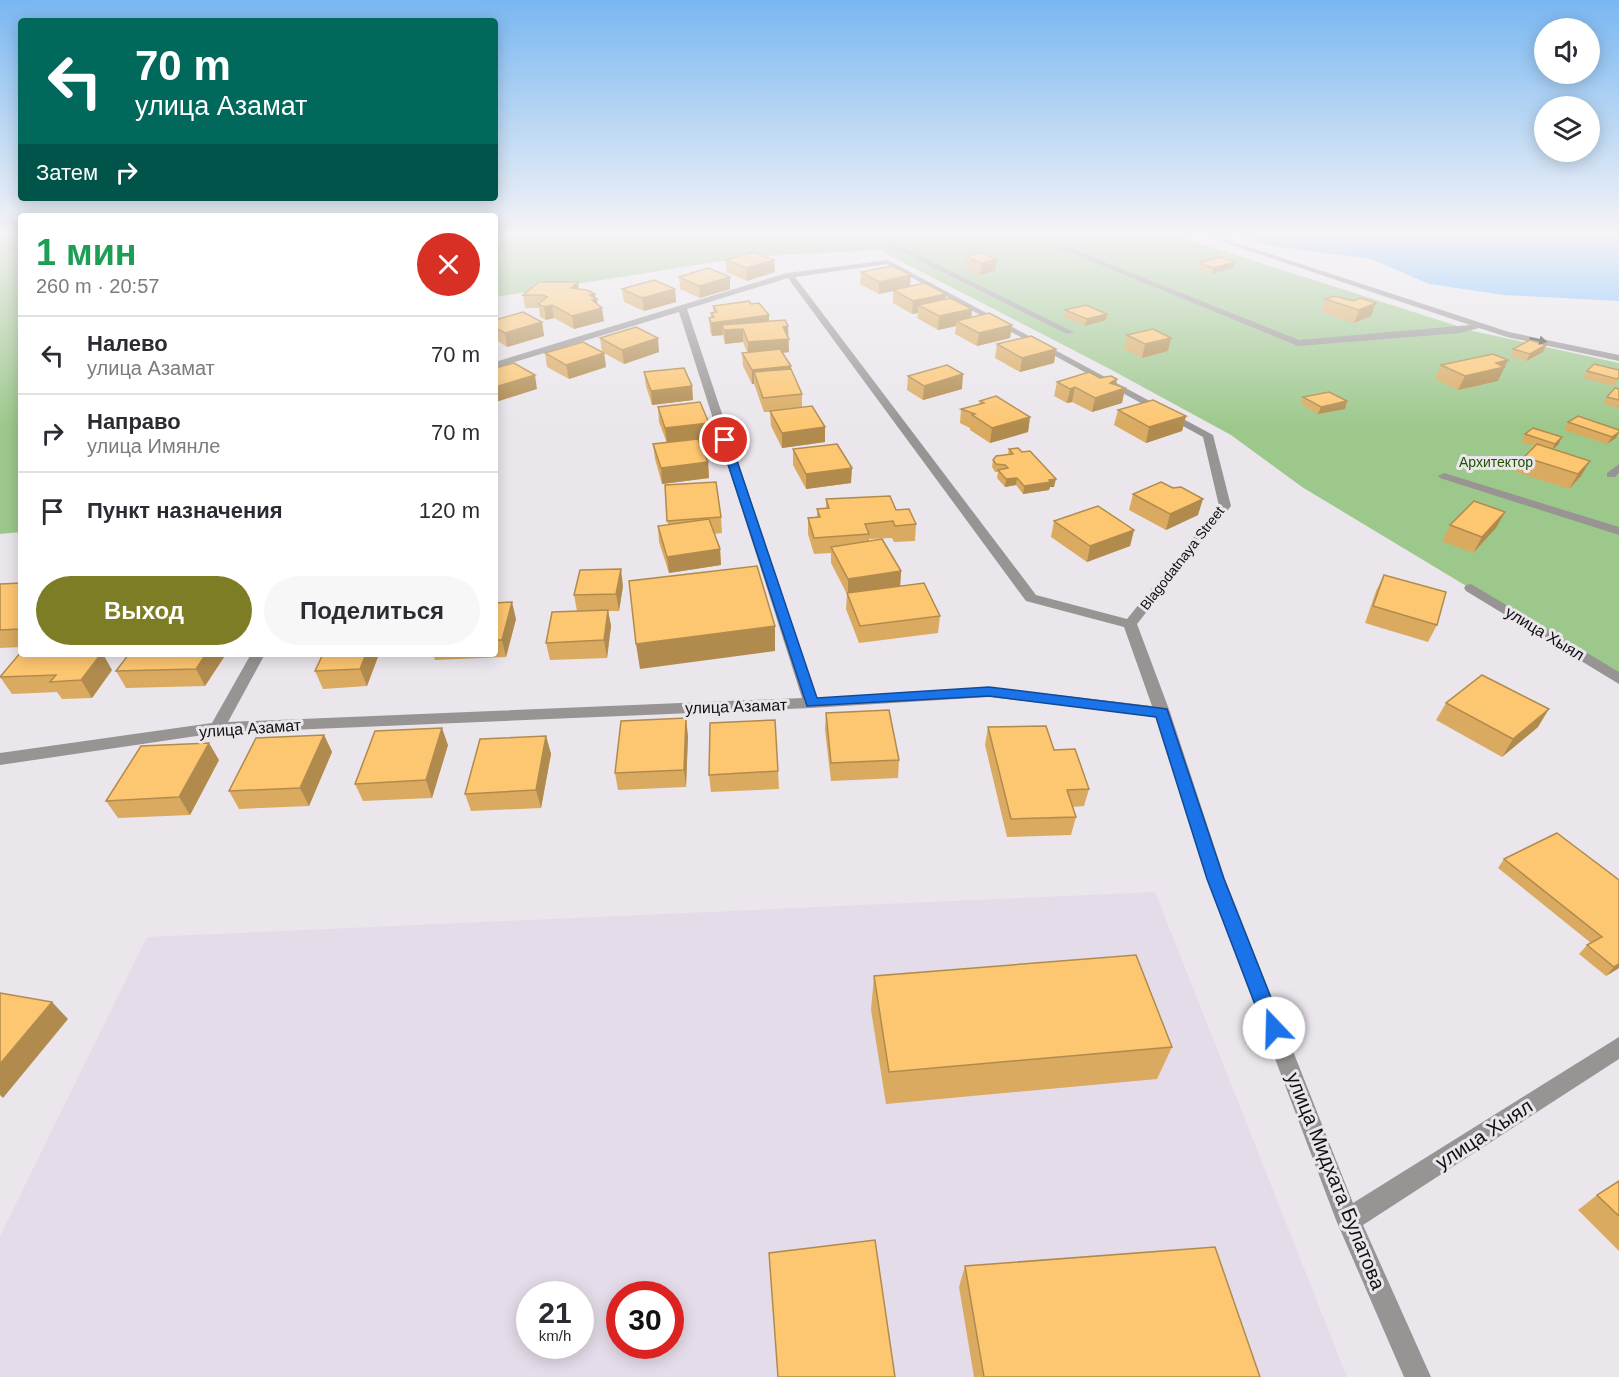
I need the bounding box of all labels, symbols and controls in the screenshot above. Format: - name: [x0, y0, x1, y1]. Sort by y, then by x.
- map controls: [1534, 18, 1600, 162]
- button: sound: [1534, 18, 1600, 84]
- icon: left: [36, 42, 114, 120]
- text: 70 m: [135, 42, 231, 89]
- text: улица Азамат: [135, 91, 307, 121]
- button: layers: [1534, 96, 1600, 162]
- icon: right: [110, 156, 143, 189]
- text: Затем: [36, 160, 98, 185]
- text: 1 мин: [36, 232, 137, 273]
- button: close: [417, 233, 480, 296]
- text: 260 m · 20:57: [36, 275, 159, 297]
- text: Налево: [87, 331, 168, 356]
- one-way arrow: [1528, 336, 1547, 345]
- icon: left: [36, 339, 69, 372]
- text: 70 m: [431, 342, 480, 367]
- text: улица Азамат: [87, 357, 215, 379]
- text: Направо: [87, 409, 181, 434]
- pin: [699, 414, 750, 465]
- icon: right: [36, 417, 69, 450]
- text: 70 m: [431, 420, 480, 445]
- icon: arrive: [708, 423, 741, 456]
- text: улица Имянле: [87, 435, 220, 457]
- park label: Архитектор: [1459, 454, 1533, 470]
- icon: arrive: [36, 495, 69, 528]
- text: Пункт назначения: [87, 498, 283, 523]
- text: 120 m: [419, 498, 480, 523]
- street label: Blagodatnaya Street: [1137, 503, 1227, 613]
- button: Выход: [36, 576, 252, 645]
- button: Поделиться: [264, 576, 480, 645]
- street label: улица Хыял: [1502, 603, 1587, 664]
- street label: улица Азамат: [685, 696, 788, 717]
- street label: улица Азамат: [198, 716, 302, 741]
- position arrow: [1242, 996, 1306, 1060]
- street label: улица Мидхата Булатова: [1282, 1069, 1390, 1294]
- street label: улица Хыял: [1432, 1095, 1536, 1173]
- speed limit sign: 30: [606, 1281, 684, 1359]
- text: 21: [538, 1296, 572, 1329]
- text: km/h: [539, 1327, 571, 1344]

